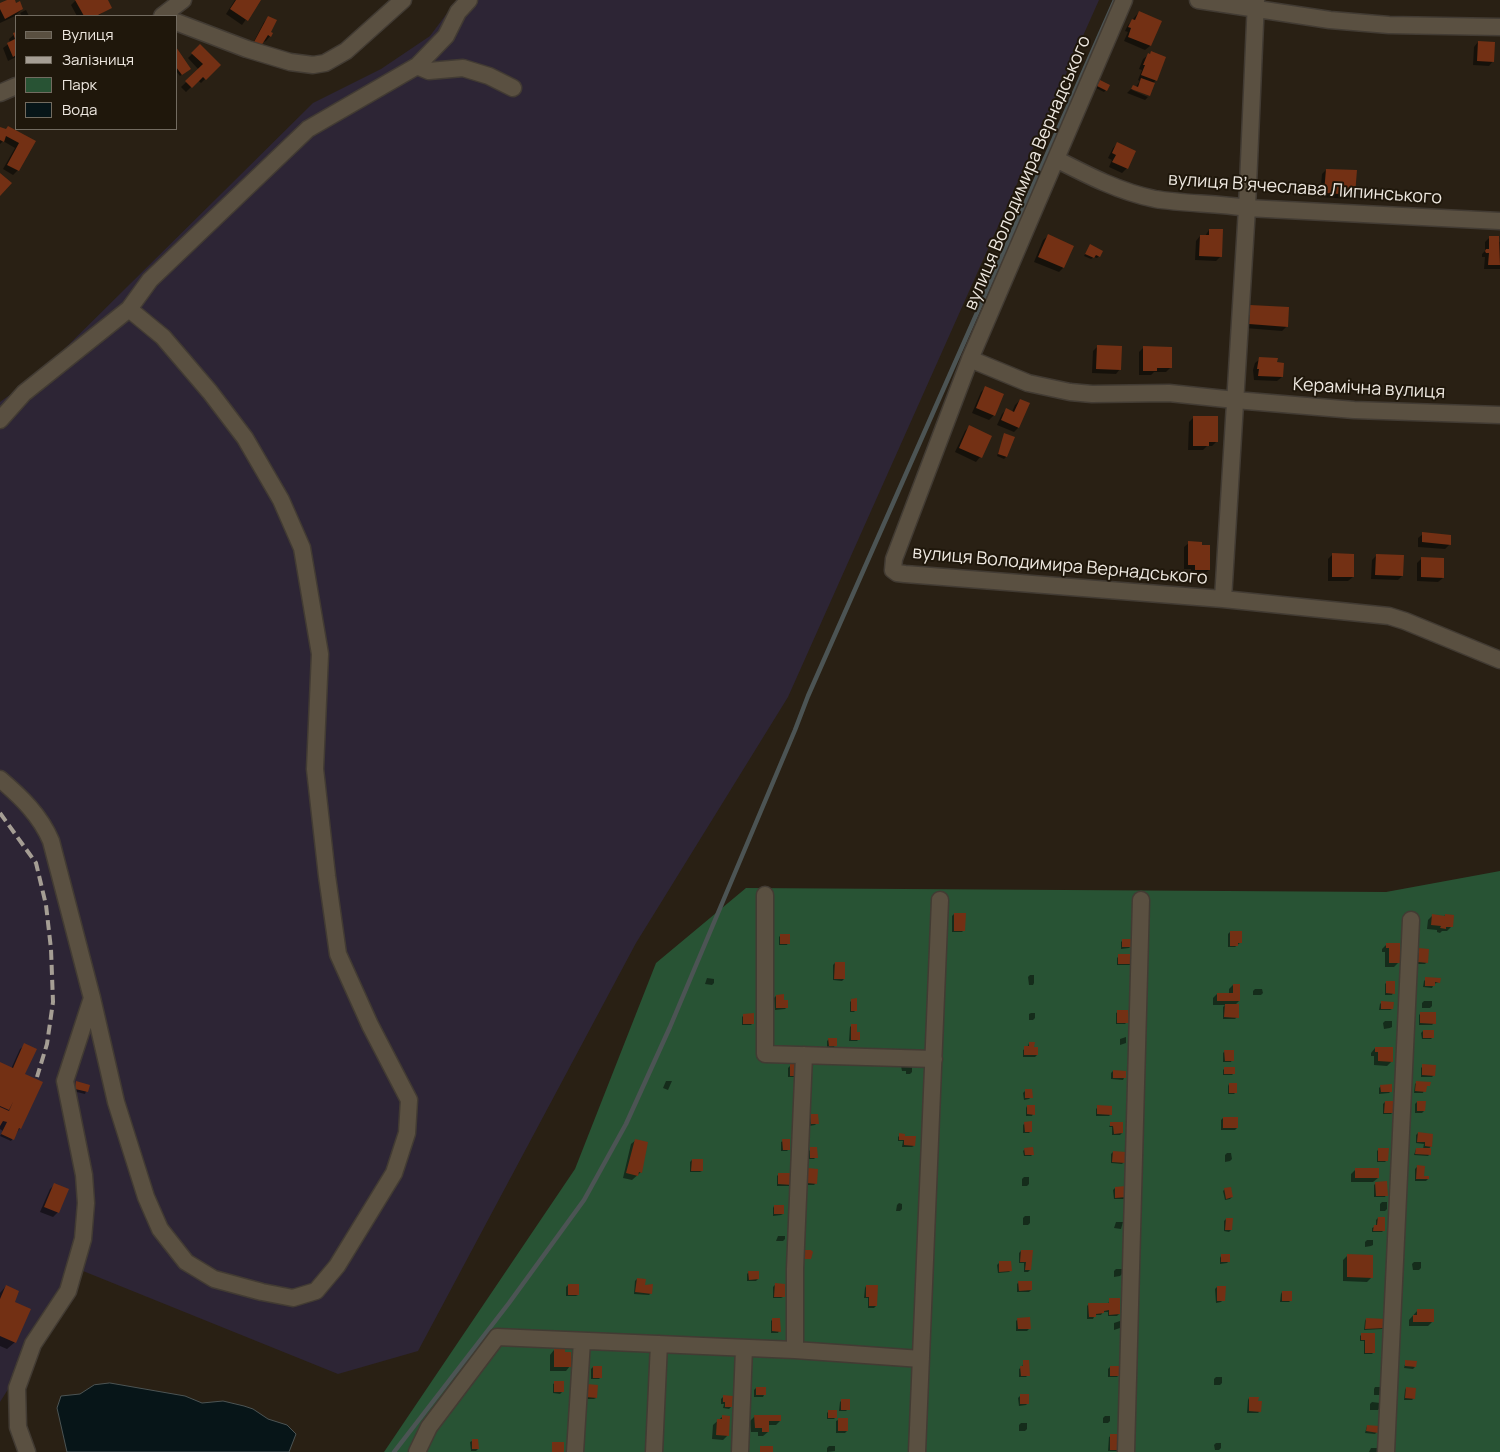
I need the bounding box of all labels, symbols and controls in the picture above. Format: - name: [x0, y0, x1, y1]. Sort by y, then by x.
- legend: [15, 15, 178, 130]
- text: Вулиця: [62, 24, 114, 45]
- street label: вулиця Володимира Вернадського: [960, 32, 1096, 314]
- text: Залізниця: [62, 49, 134, 70]
- text: Парк: [62, 74, 97, 95]
- text: Вода: [62, 99, 97, 120]
- street label: вулиця Вʼячеслава Липинського: [1167, 169, 1443, 209]
- street label: Керамічна вулиця: [1292, 374, 1446, 404]
- street label: вулиця Володимира Вернадського: [912, 542, 1208, 590]

